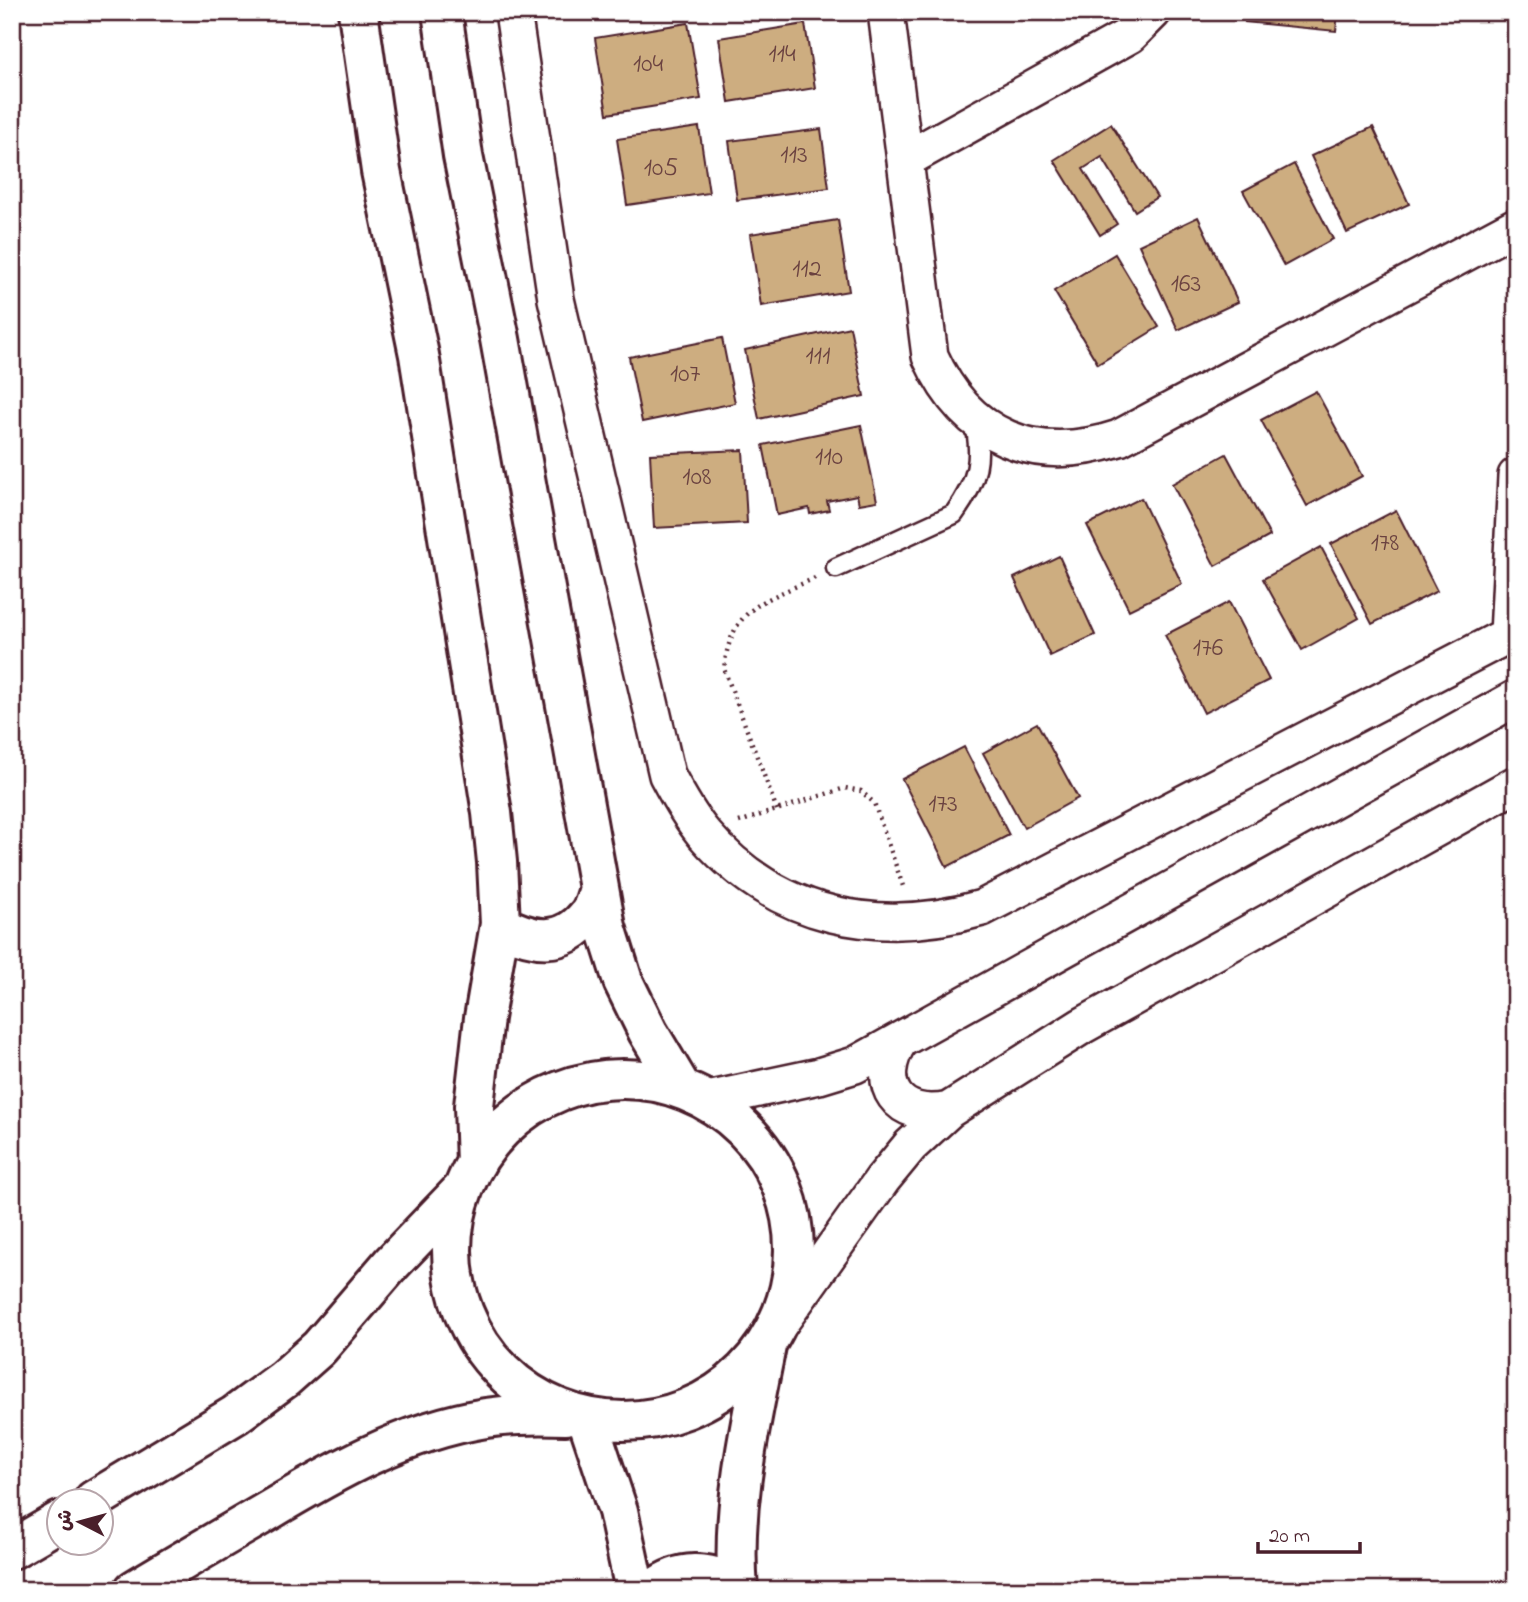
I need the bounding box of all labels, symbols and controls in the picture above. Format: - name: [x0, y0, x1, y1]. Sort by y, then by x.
- house number: 114: [768, 36, 796, 74]
- house number: 104: [633, 46, 663, 84]
- house number: 113: [780, 137, 808, 175]
- house number: 105: [644, 150, 678, 188]
- house number: 112: [792, 251, 822, 289]
- house number: 163: [1171, 266, 1201, 304]
- house number: 111: [806, 338, 830, 376]
- house number: 107: [670, 356, 700, 394]
- house number: 110: [815, 439, 843, 477]
- house number: 108: [682, 459, 712, 497]
- house number: 178: [1371, 525, 1400, 563]
- house number: 176: [1193, 630, 1223, 668]
- house number: 173: [928, 786, 958, 824]
- north arrow: [46, 1486, 116, 1556]
- text: ش: [51, 1509, 80, 1532]
- scale bar: [1258, 1511, 1360, 1555]
- text: 20 m: [1269, 1522, 1310, 1552]

